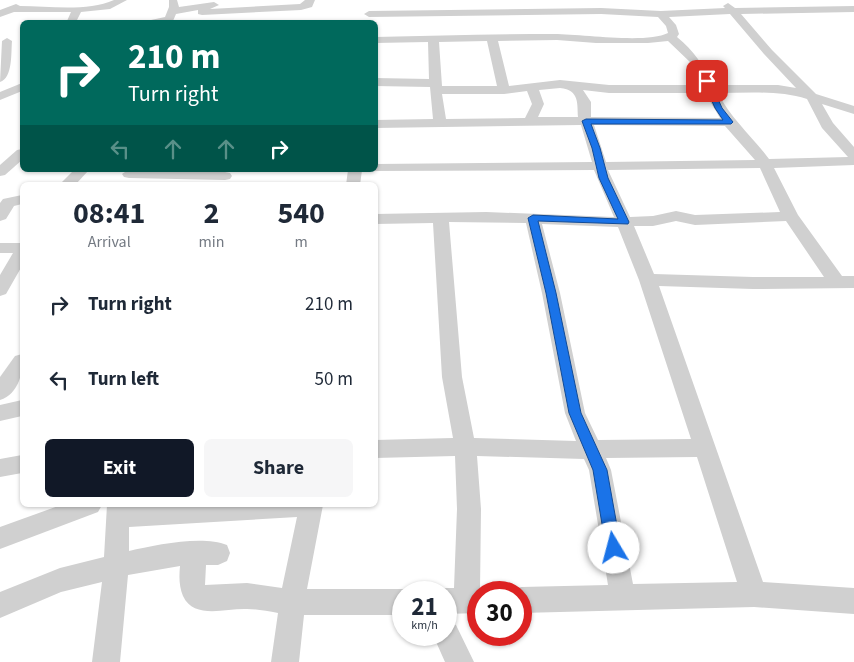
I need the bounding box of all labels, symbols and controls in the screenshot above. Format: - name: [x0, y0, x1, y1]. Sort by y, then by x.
- text: 210 m: [128, 32, 220, 82]
- icon: right: [45, 40, 110, 105]
- pin: [686, 60, 728, 102]
- icon: arrive: [693, 67, 721, 95]
- text: Turn right: [128, 78, 218, 110]
- icon: left: [106, 135, 134, 163]
- icon: ahead: [159, 135, 187, 163]
- icon: ahead: [212, 135, 240, 163]
- icon: right: [265, 135, 293, 163]
- text: 08:41: [73, 192, 145, 235]
- text: 2: [203, 192, 219, 235]
- text: 540: [277, 192, 325, 235]
- text: Arrival: [88, 231, 131, 253]
- text: min: [198, 231, 224, 253]
- text: m: [295, 231, 308, 253]
- icon: right: [45, 291, 73, 319]
- text: Turn right: [88, 291, 172, 318]
- text: 210 m: [305, 291, 353, 318]
- icon: left: [45, 366, 73, 394]
- text: Turn left: [88, 366, 159, 393]
- text: 50 m: [315, 366, 353, 393]
- button: Exit: [45, 439, 194, 497]
- button: Share: [204, 439, 353, 497]
- position arrow: [587, 521, 639, 573]
- speed limit sign: 30: [467, 581, 532, 646]
- text: 21: [411, 589, 438, 625]
- text: km/h: [411, 617, 438, 634]

